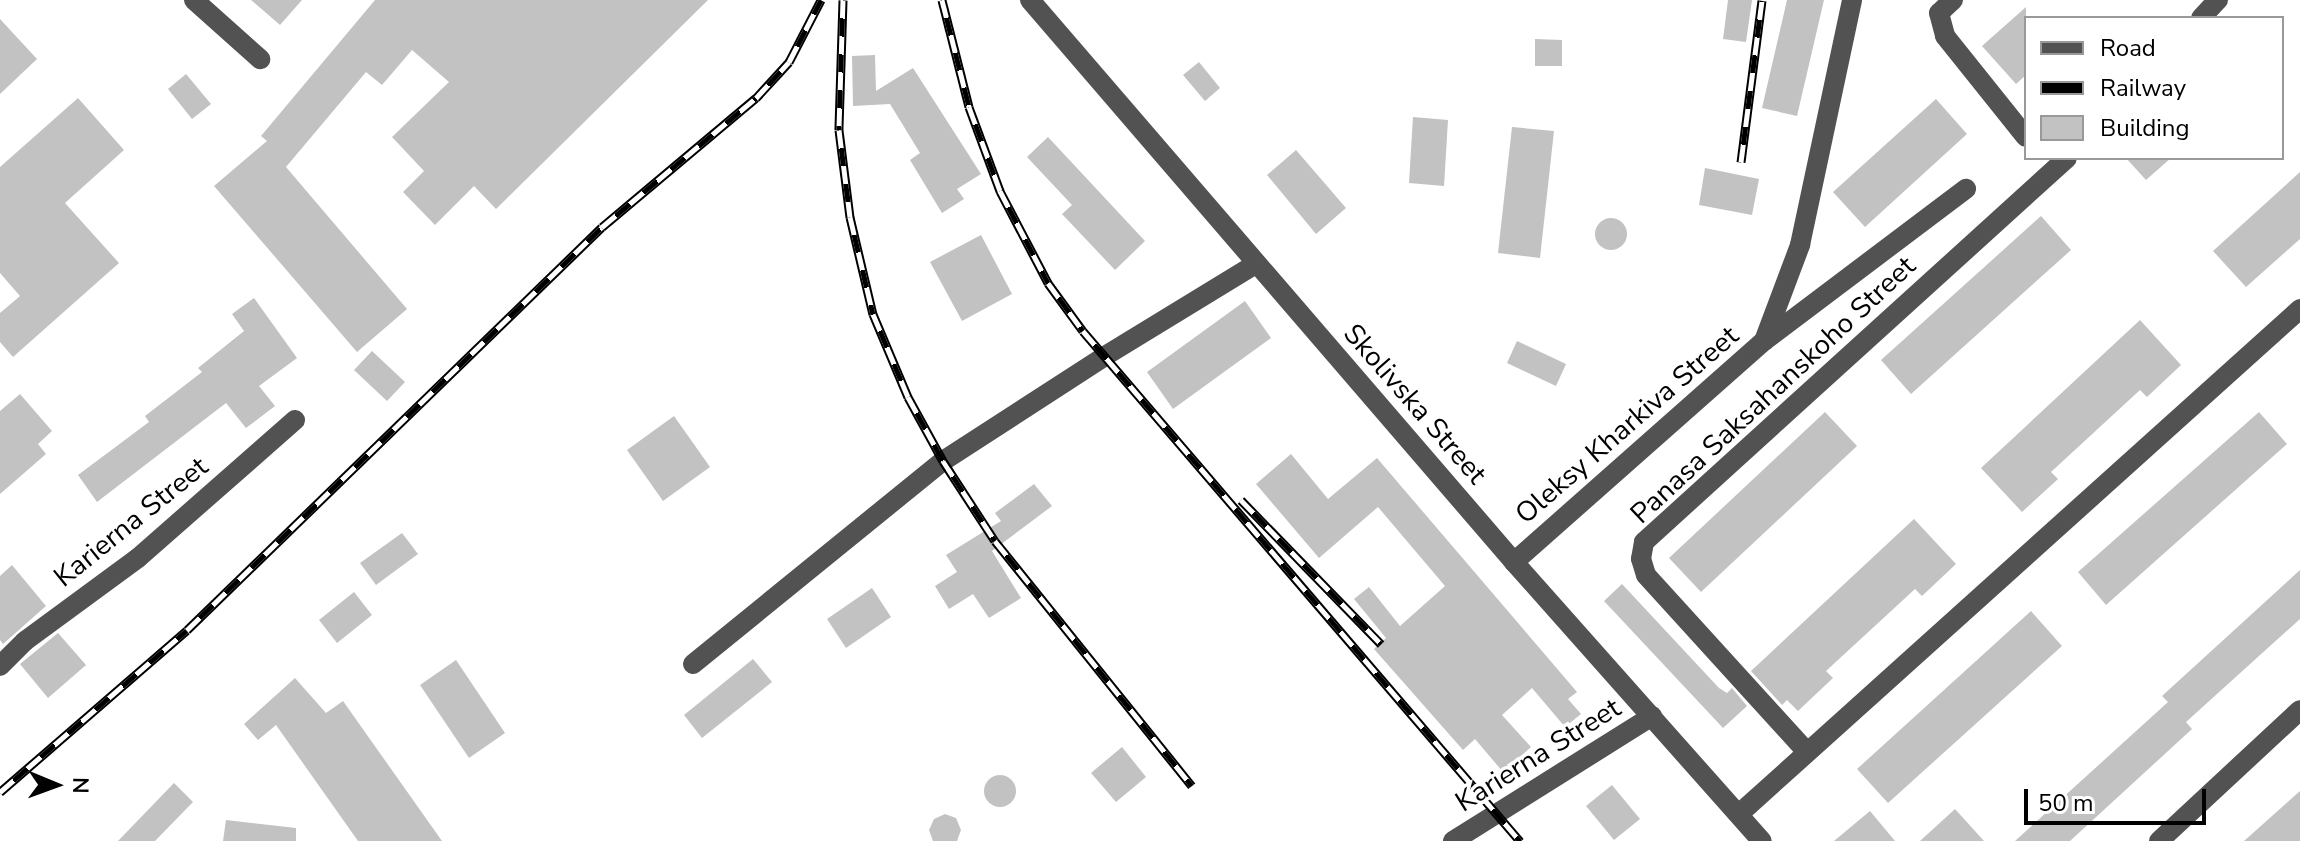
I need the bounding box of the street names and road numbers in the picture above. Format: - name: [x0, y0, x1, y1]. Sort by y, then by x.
- street label: Panasa Saksahanskoho Street: [1624, 249, 1922, 531]
- street label: Skolivska Street: [1336, 317, 1494, 491]
- street label: Oleksy Kharkiva Street: [1509, 319, 1745, 531]
- street label: Karierna Street: [47, 450, 215, 594]
- street label: Karierna Street: [1449, 691, 1627, 819]

